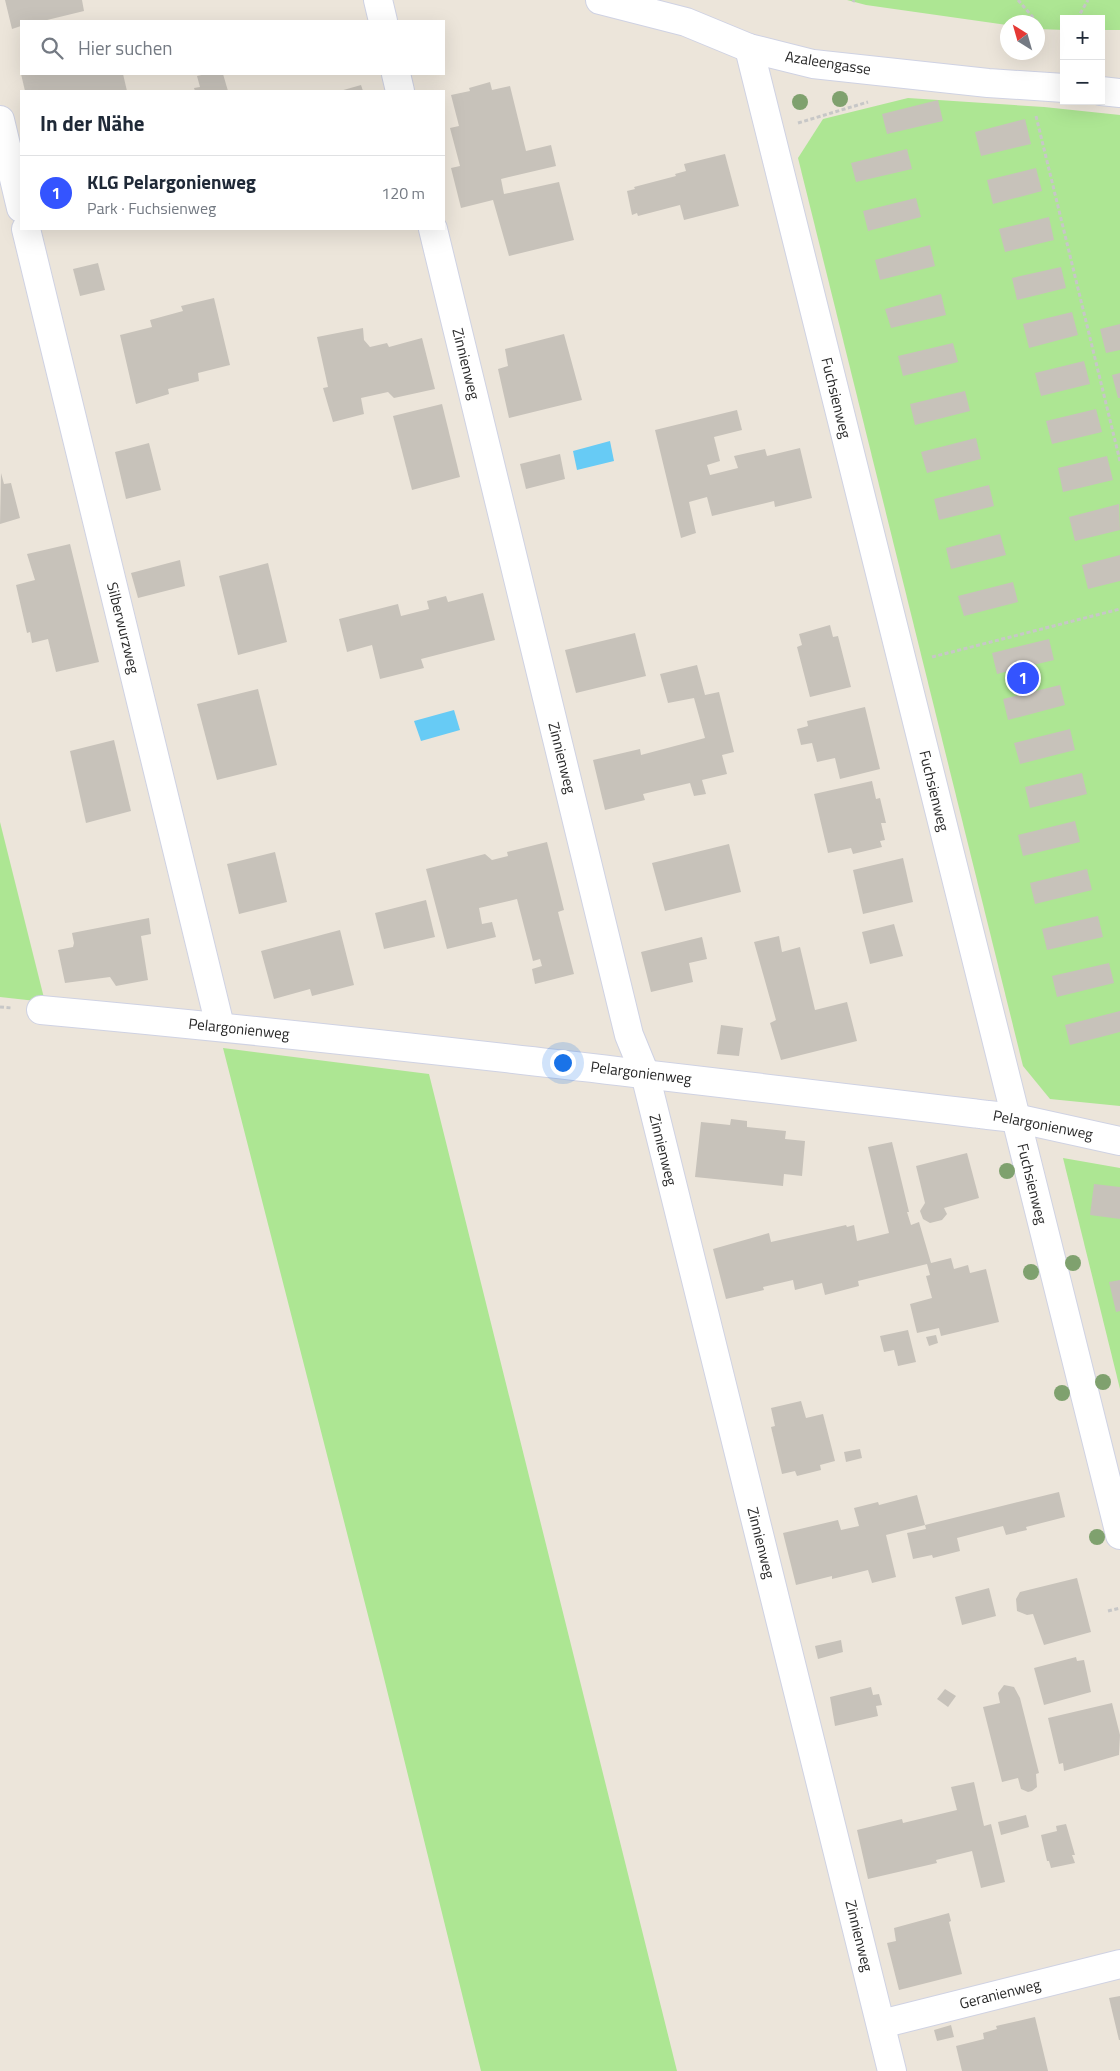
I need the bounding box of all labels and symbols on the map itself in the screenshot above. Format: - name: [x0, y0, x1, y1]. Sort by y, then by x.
- north arrow: [1000, 15, 1045, 60]
- street label: Azaleengasse: [783, 44, 873, 81]
- street label: Zinnienweg: [447, 326, 487, 402]
- street label: Fuchsienweg: [815, 355, 858, 441]
- street label: Silberwurzweg: [101, 580, 146, 676]
- pin: 1: [1007, 659, 1039, 697]
- street label: Zinnienweg: [543, 720, 583, 796]
- street label: Fuchsienweg: [913, 748, 956, 834]
- street label: Pelargonienweg: [187, 1012, 291, 1045]
- your location: [550, 1050, 576, 1076]
- street label: Pelargonienweg: [589, 1055, 693, 1090]
- street label: Pelargonienweg: [991, 1104, 1095, 1146]
- street label: Zinnienweg: [644, 1112, 684, 1188]
- street label: Fuchsienweg: [1011, 1141, 1054, 1227]
- street label: Zinnienweg: [742, 1505, 782, 1581]
- street label: Zinnienweg: [840, 1898, 880, 1974]
- street label: Geranienweg: [957, 1972, 1043, 2015]

